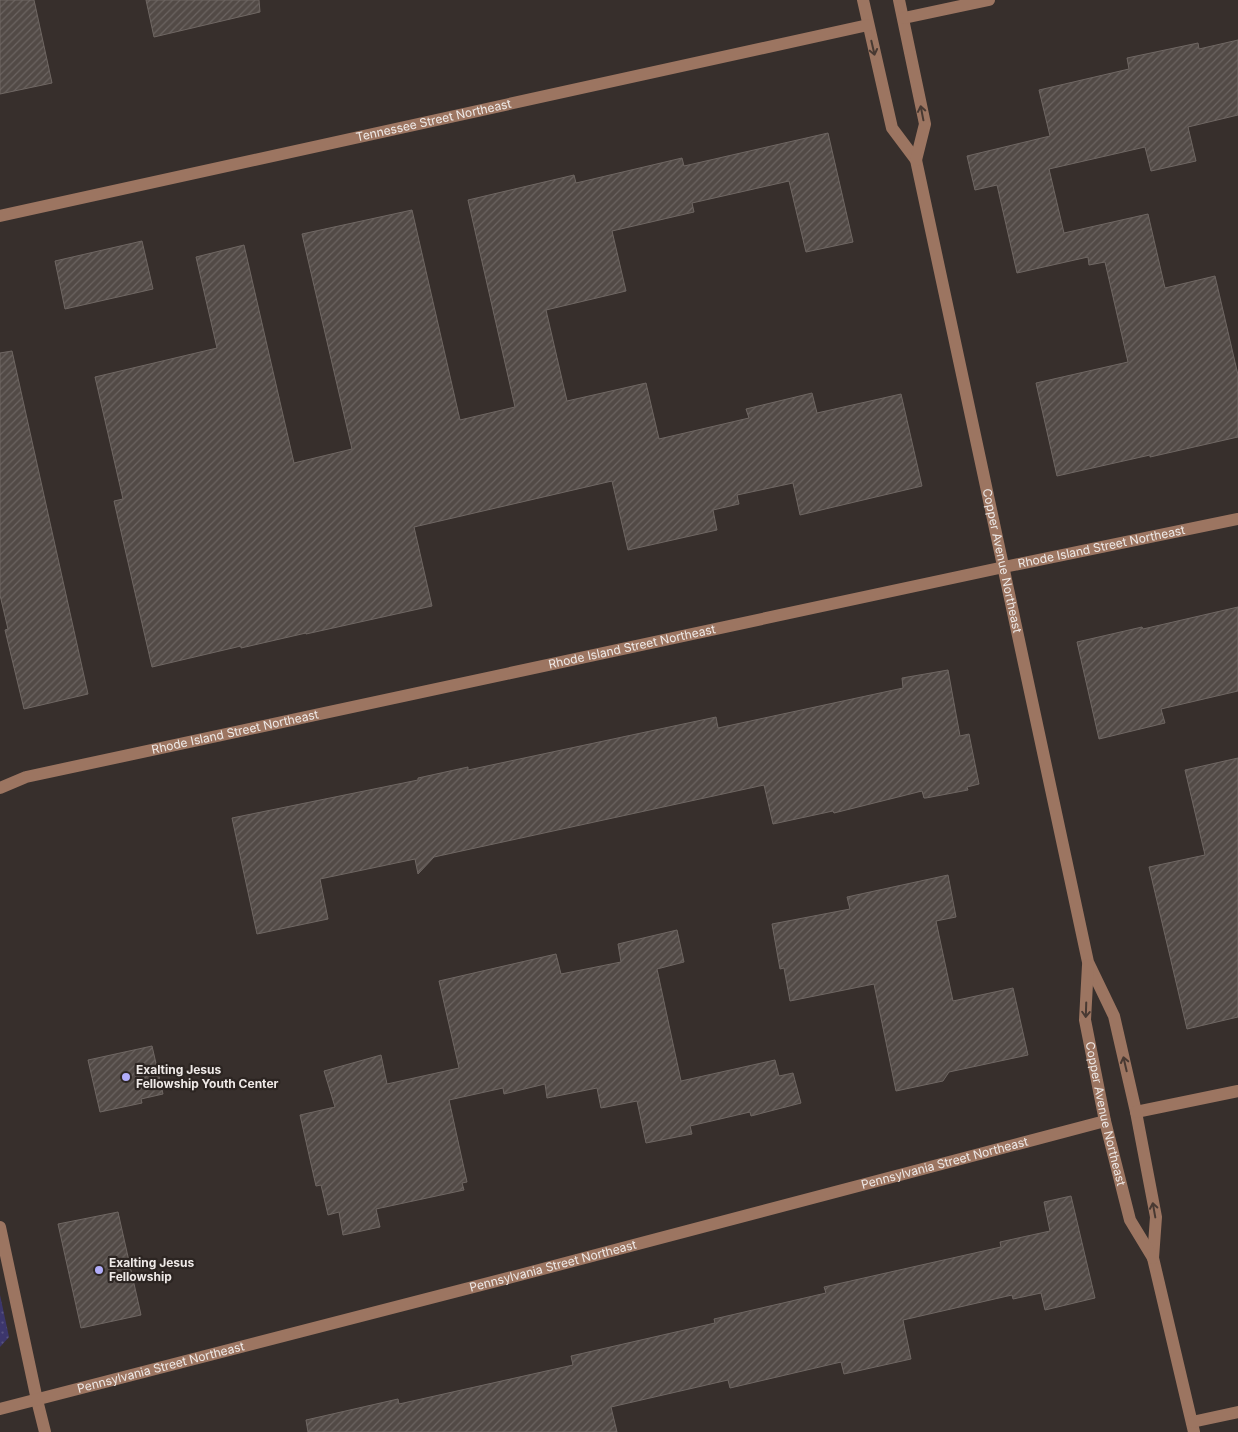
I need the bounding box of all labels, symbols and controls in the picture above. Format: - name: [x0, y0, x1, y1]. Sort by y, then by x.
- one-way arrow: [869, 39, 878, 55]
- street label: Tennessee Street Northeast: [355, 96, 513, 144]
- one-way arrow: [917, 105, 927, 121]
- street label: Copper Avenue Northeast: [980, 487, 1025, 634]
- street label: Rhode Island Street Northeast: [1016, 522, 1186, 571]
- street label: Rhode Island Street Northeast: [547, 621, 717, 672]
- street label: Rhode Island Street Northeast: [150, 706, 320, 757]
- one-way arrow: [1081, 1002, 1090, 1018]
- street label: Copper Avenue Northeast: [1082, 1040, 1129, 1187]
- one-way arrow: [1120, 1057, 1129, 1073]
- place label: Exalting Jesus Fellowship Youth Center: [136, 1062, 279, 1091]
- marker: Exalting Jesus Fellowship Youth Center: [120, 1071, 132, 1083]
- street label: Pennsylvania Street Northeast: [859, 1134, 1030, 1192]
- one-way arrow: [1149, 1202, 1159, 1218]
- street label: Pennsylvania Street Northeast: [468, 1237, 638, 1295]
- place label: Exalting Jesus Fellowship: [109, 1255, 195, 1284]
- marker: Exalting Jesus Fellowship: [93, 1264, 105, 1276]
- street label: Pennsylvania Street Northeast: [76, 1338, 246, 1396]

